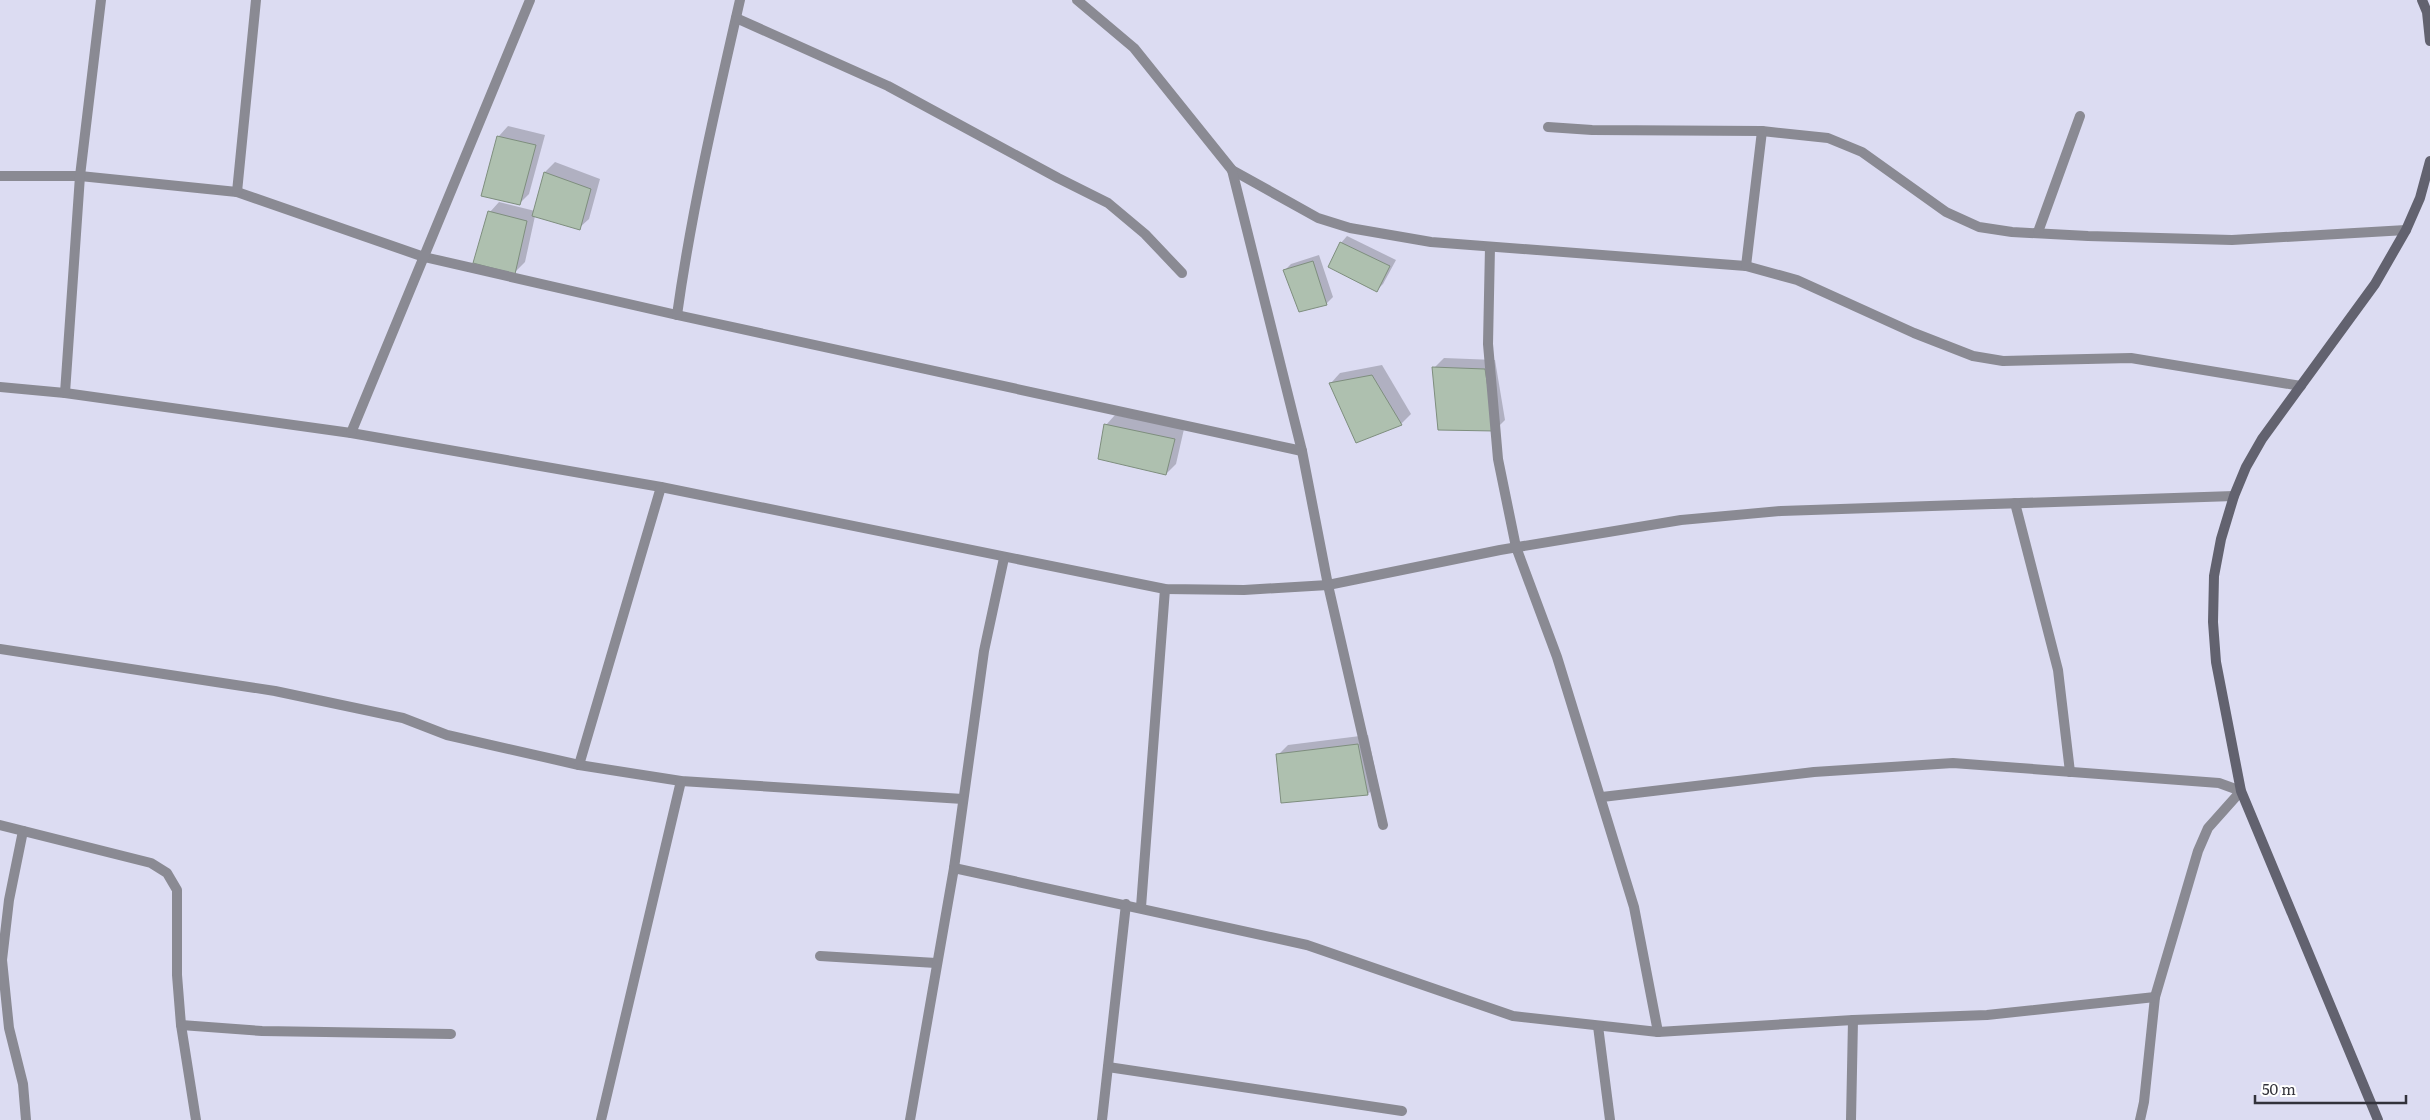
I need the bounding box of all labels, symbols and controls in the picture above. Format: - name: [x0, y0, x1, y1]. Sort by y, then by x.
- scale bar: [2255, 1072, 2406, 1104]
- text: 50 m: [2262, 1077, 2296, 1100]

